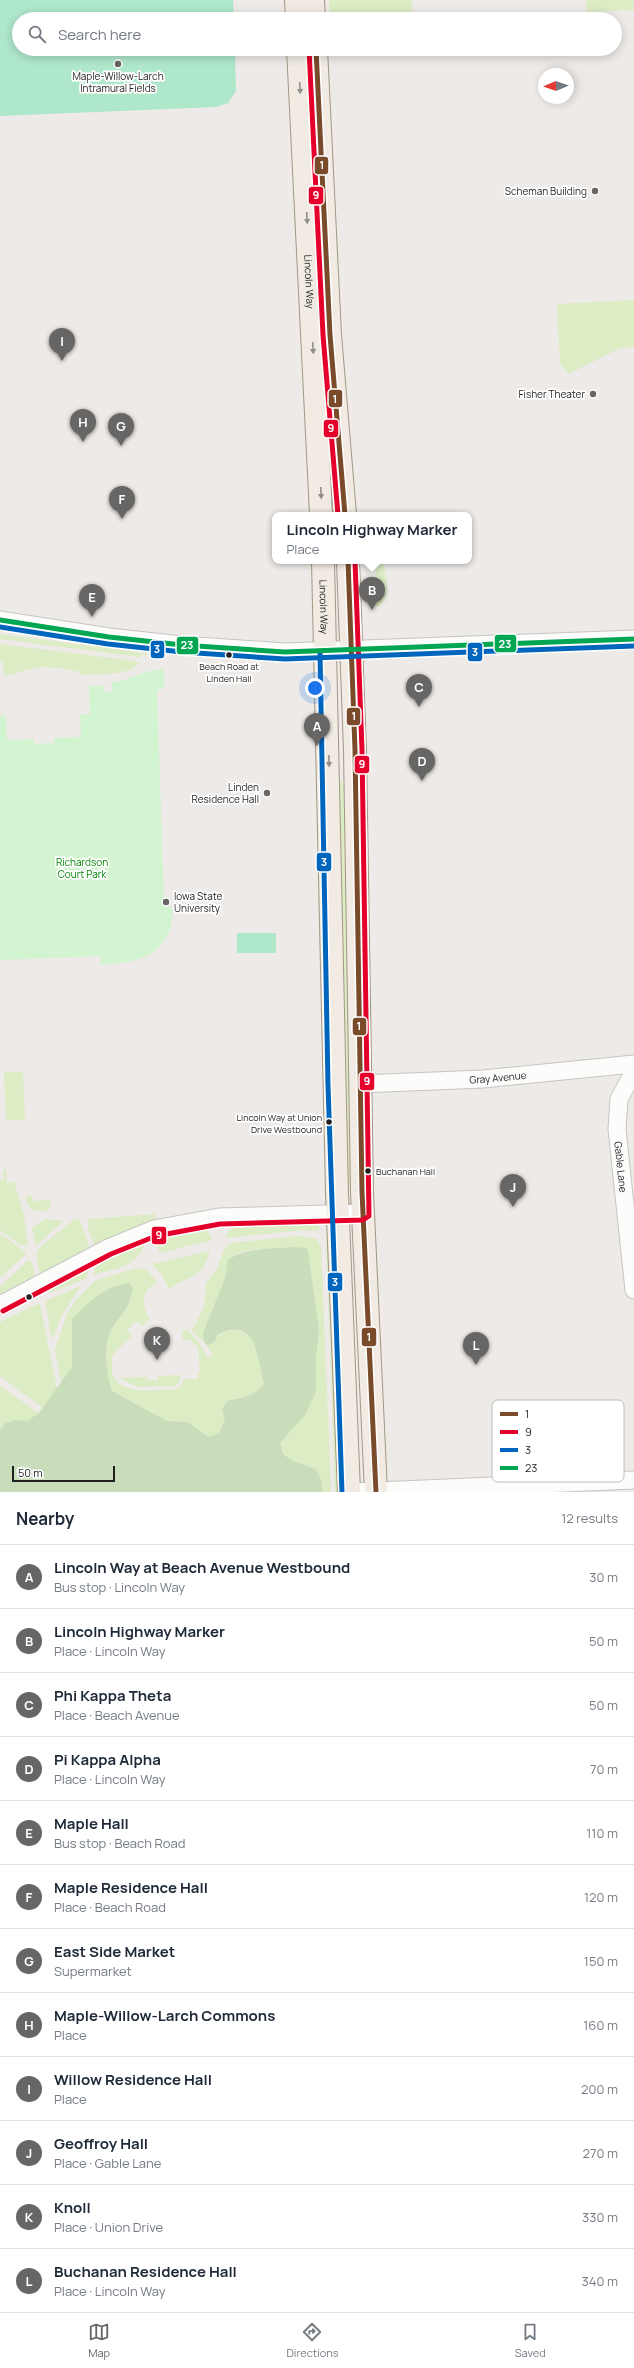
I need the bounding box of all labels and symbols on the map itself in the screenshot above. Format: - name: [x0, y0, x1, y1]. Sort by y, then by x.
- marker: Maple-Willow-Larch Intramural Fields: [113, 59, 123, 69]
- north arrow: [538, 68, 574, 104]
- place label: Maple-Willow-Larch Intramural Fields: [72, 69, 164, 95]
- one-way arrow: [297, 82, 303, 95]
- line badge: 1: [314, 156, 329, 175]
- text: 1: [320, 157, 324, 172]
- place label: Scheman Building: [505, 184, 587, 198]
- line badge: 9: [308, 186, 324, 205]
- marker: Scheman Building: [590, 186, 600, 196]
- text: 9: [313, 187, 320, 202]
- one-way arrow: [303, 212, 310, 224]
- street label: Lincoln Way: [301, 254, 318, 310]
- pin: I: [49, 328, 75, 361]
- one-way arrow: [310, 342, 317, 354]
- place label: Fisher Theater: [519, 387, 585, 401]
- line badge: 1: [328, 389, 343, 408]
- marker: Fisher Theater: [588, 389, 598, 399]
- text: 1: [333, 391, 337, 406]
- pin: H: [70, 409, 96, 442]
- pin: G: [108, 413, 134, 446]
- line badge: 9: [323, 419, 339, 438]
- text: 9: [328, 420, 335, 435]
- pin: F: [109, 486, 135, 519]
- one-way arrow: [317, 487, 324, 499]
- pin: B: [359, 577, 385, 610]
- street label: Lincoln Way: [316, 580, 332, 635]
- pin: E: [79, 584, 105, 617]
- line badge: 23: [494, 634, 517, 653]
- line badge: 23: [176, 636, 199, 655]
- text: 23: [499, 636, 511, 651]
- text: 23: [181, 637, 193, 652]
- line badge: 3: [150, 640, 165, 659]
- text: 3: [154, 641, 160, 656]
- line badge: 3: [467, 642, 483, 662]
- text: 3: [472, 644, 478, 659]
- marker: Beach Road at Linden Hall: [224, 650, 234, 660]
- place label: Beach Road at Linden Hall: [199, 660, 259, 685]
- pin: C: [406, 674, 432, 707]
- your location: [305, 678, 325, 698]
- line badge: 1: [346, 707, 361, 726]
- text: 1: [352, 708, 356, 723]
- pin: A: [304, 713, 330, 746]
- pin: D: [409, 748, 435, 781]
- one-way arrow: [326, 755, 332, 768]
- line badge: 9: [354, 755, 370, 774]
- text: 9: [359, 756, 366, 771]
- place label: Linden Residence Hall: [191, 780, 259, 806]
- marker: Linden Residence Hall: [262, 788, 272, 798]
- line badge: 3: [316, 852, 332, 872]
- text: 3: [321, 854, 327, 869]
- park label: Richardson Court Park: [56, 855, 108, 881]
- place label: Iowa State University: [174, 889, 223, 915]
- marker: Iowa State University: [161, 897, 171, 907]
- line badge: 1: [352, 1017, 367, 1036]
- text: 1: [357, 1018, 361, 1033]
- street label: Gray Avenue: [469, 1068, 527, 1087]
- line badge: 9: [359, 1072, 375, 1091]
- text: 9: [364, 1073, 371, 1088]
- place label: Lincoln Way at Union Drive Westbound: [236, 1111, 322, 1136]
- marker: Lincoln Way at Union Drive Westbound: [324, 1117, 334, 1127]
- street label: Gable Lane: [611, 1141, 631, 1193]
- place label: Buchanan Hall: [376, 1165, 435, 1178]
- marker: Buchanan Hall: [363, 1166, 373, 1176]
- pin: J: [500, 1174, 526, 1207]
- line badge: 9: [151, 1226, 167, 1245]
- text: 9: [156, 1227, 163, 1242]
- line badge: 3: [327, 1272, 343, 1292]
- text: 3: [332, 1274, 338, 1289]
- unlabelled marker: [24, 1292, 34, 1302]
- pin: K: [144, 1327, 170, 1360]
- line badge: 1: [361, 1327, 377, 1347]
- text: 1: [367, 1329, 371, 1344]
- pin: L: [463, 1332, 489, 1365]
- legend: [492, 1400, 624, 1482]
- text: 1: [525, 1406, 529, 1421]
- text: 9: [525, 1424, 532, 1439]
- text: 3: [525, 1442, 531, 1457]
- text: 23: [525, 1460, 537, 1475]
- scale bar: [12, 1464, 115, 1483]

